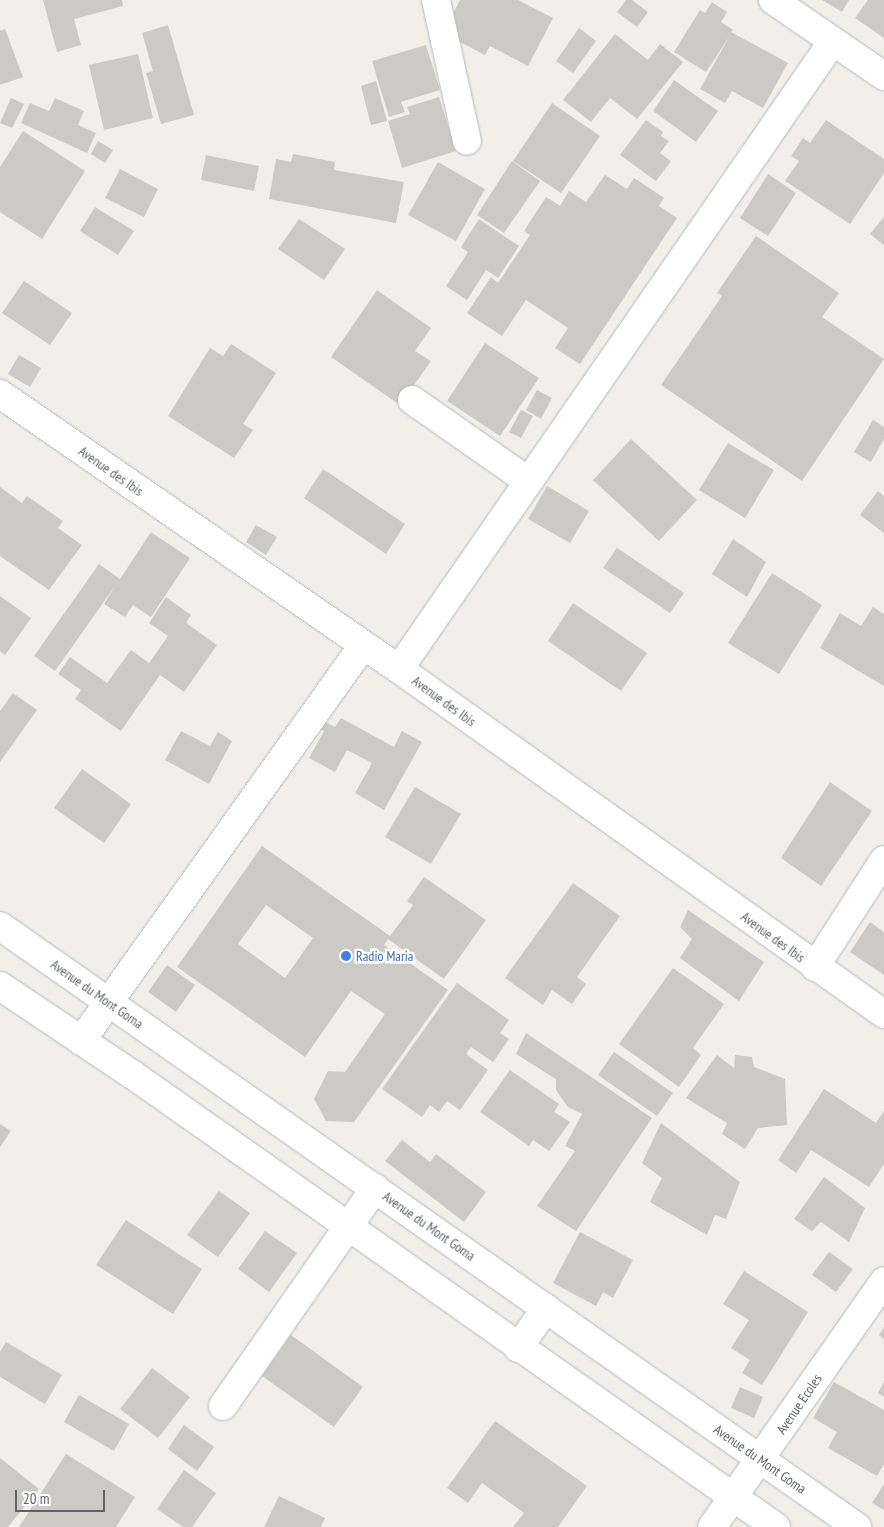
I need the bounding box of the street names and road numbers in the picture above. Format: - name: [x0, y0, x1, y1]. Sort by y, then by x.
- street label: Avenue des Ibis: [75, 443, 147, 499]
- street label: Avenue des Ibis: [409, 672, 479, 730]
- street label: Avenue des Ibis: [738, 908, 808, 966]
- street label: Avenue du Mont Goma: [48, 956, 146, 1032]
- street label: Avenue du Mont Goma: [380, 1188, 478, 1264]
- street label: Avenue Ecoles: [773, 1371, 825, 1437]
- street label: Avenue du Mont Goma: [711, 1421, 809, 1497]

